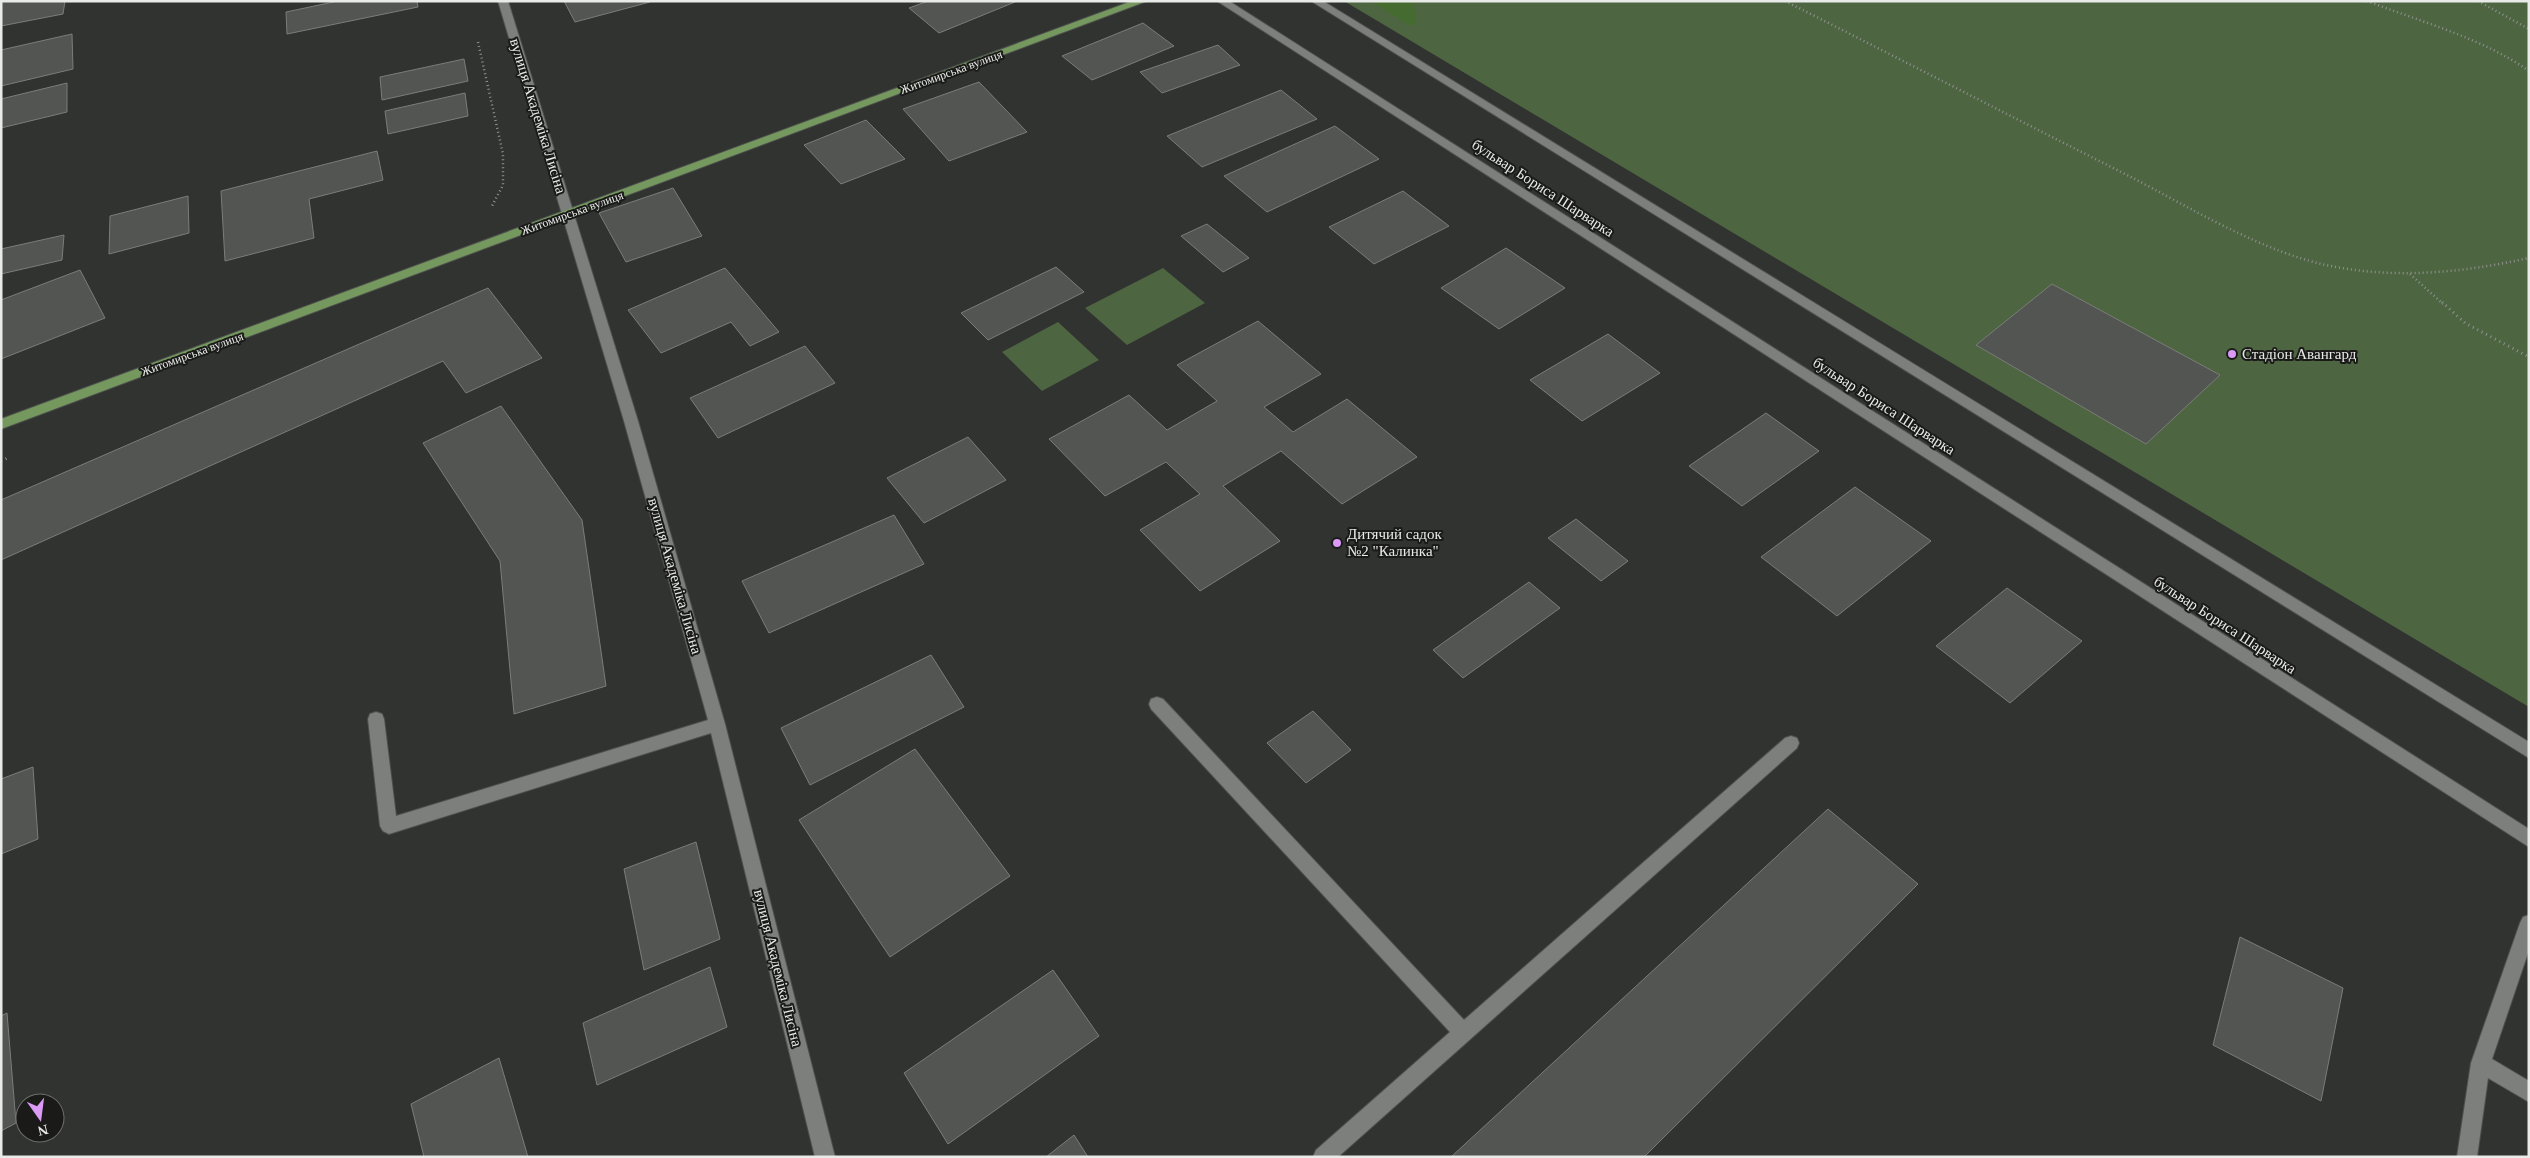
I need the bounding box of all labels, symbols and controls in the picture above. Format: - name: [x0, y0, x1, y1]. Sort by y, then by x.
- street label: вулиця Академіка Лисіна: [507, 37, 569, 196]
- street label: Житомирська вулиця: [898, 47, 1005, 97]
- street label: бульвар Бориса Шарварка: [1469, 136, 1617, 240]
- street label: Житомирська вулиця: [519, 188, 626, 238]
- street label: Житомирська вулиця: [139, 329, 246, 379]
- place label: Стадіон Авангард: [2242, 346, 2357, 362]
- marker: Стадіон Авангард: [2226, 348, 2238, 360]
- street label: бульвар Бориса Шарварка: [1810, 354, 1958, 458]
- street label: вулиця Академіка Лисіна: [645, 496, 705, 656]
- place label: Дитячий садок №2 "Калинка": [1347, 526, 1442, 559]
- marker: Дитячий садок №2 "Калинка": [1331, 537, 1343, 549]
- street label: бульвар Бориса Шарварка: [2151, 573, 2299, 677]
- street label: вулиця Академіка Лисіна: [751, 888, 805, 1049]
- north arrow: [15, 1093, 65, 1143]
- text: N: [36, 1122, 50, 1139]

